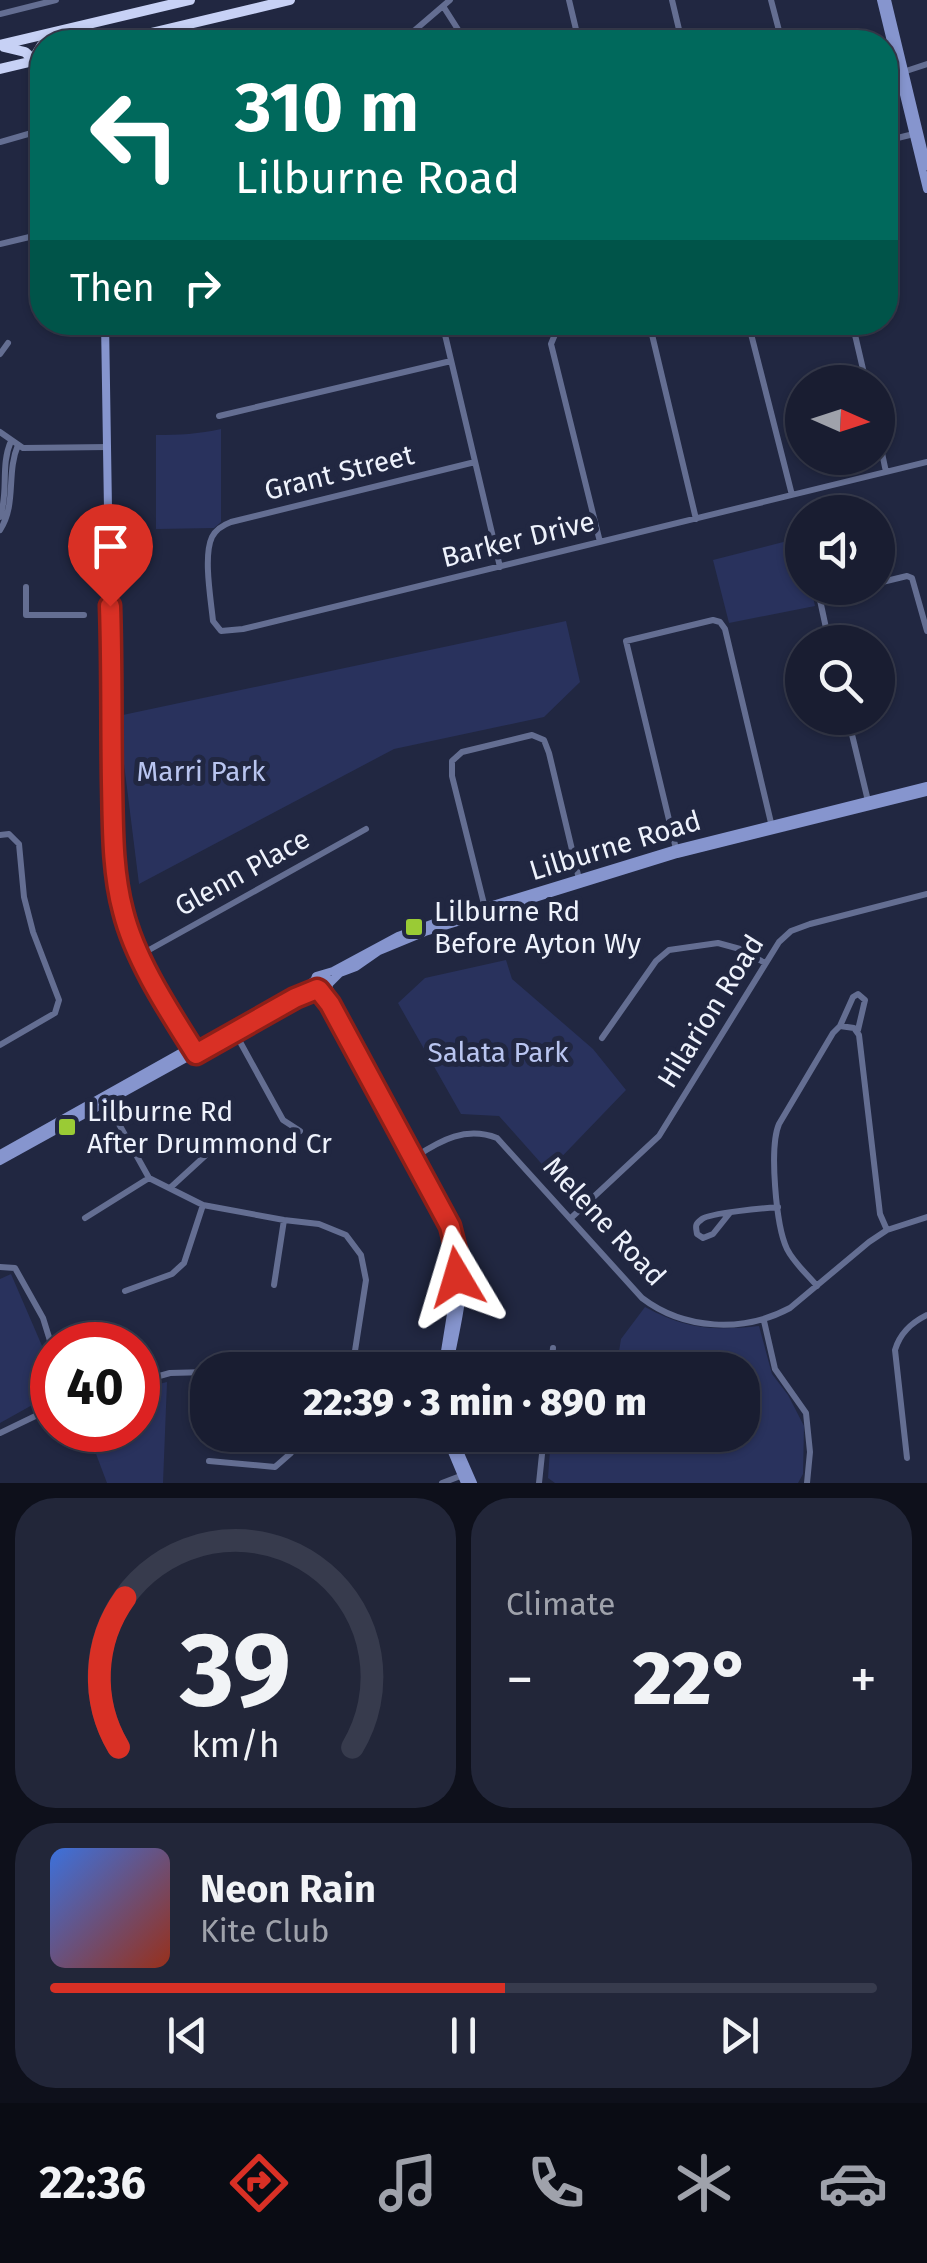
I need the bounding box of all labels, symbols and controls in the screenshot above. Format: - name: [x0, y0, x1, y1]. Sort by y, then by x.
- text: 310 m: [235, 66, 419, 150]
- icon: left: [70, 70, 200, 200]
- text: Lilburne Road: [235, 151, 520, 205]
- icon: right: [175, 260, 230, 315]
- text: Then: [70, 265, 155, 311]
- north arrow: [785, 365, 895, 475]
- map controls: [785, 365, 895, 735]
- street label: Grant Street: [261, 438, 418, 507]
- button: sound: [785, 495, 895, 605]
- pin: [68, 504, 153, 607]
- street label: Barker Drive: [438, 505, 598, 574]
- icon: arrive: [83, 519, 138, 574]
- button: search: [785, 625, 895, 735]
- park label: Marri Park: [136, 755, 266, 788]
- street label: Lilburne Road: [525, 804, 705, 887]
- street label: Glenn Place: [169, 822, 315, 923]
- place label: Lilburne Rd Before Ayton Wy: [434, 895, 641, 960]
- marker: Lilburne Rd Before Ayton Wy: [403, 916, 425, 938]
- street label: Hilarion Road: [650, 929, 770, 1094]
- park label: Salata Park: [427, 1036, 569, 1069]
- place label: Lilburne Rd After Drummond Cr: [87, 1095, 332, 1160]
- marker: Lilburne Rd After Drummond Cr: [56, 1116, 78, 1138]
- street label: Melene Road: [537, 1150, 673, 1293]
- position arrow: [405, 1225, 509, 1329]
- speed limit sign: 40: [30, 1322, 160, 1452]
- text: 22:39 · 3 min · 890 m: [303, 1379, 647, 1425]
- text: Climate: [506, 1585, 615, 1623]
- text: 39: [179, 1608, 291, 1733]
- text: 22°: [633, 1634, 750, 1724]
- text: −: [506, 1647, 534, 1713]
- text: +: [850, 1647, 877, 1713]
- text: km/h: [191, 1724, 280, 1766]
- text: Neon Rain: [200, 1866, 376, 1912]
- text: Kite Club: [200, 1912, 329, 1950]
- icon: previous: [160, 2008, 215, 2063]
- icon: pause: [436, 2008, 491, 2063]
- icon: next: [712, 2008, 767, 2063]
- icon: directions: [224, 2148, 294, 2218]
- icon: music: [373, 2148, 443, 2218]
- icon: phone: [521, 2148, 591, 2218]
- icon: climate: [669, 2148, 739, 2218]
- icon: car: [818, 2148, 888, 2218]
- text: 22:36: [39, 2156, 146, 2210]

